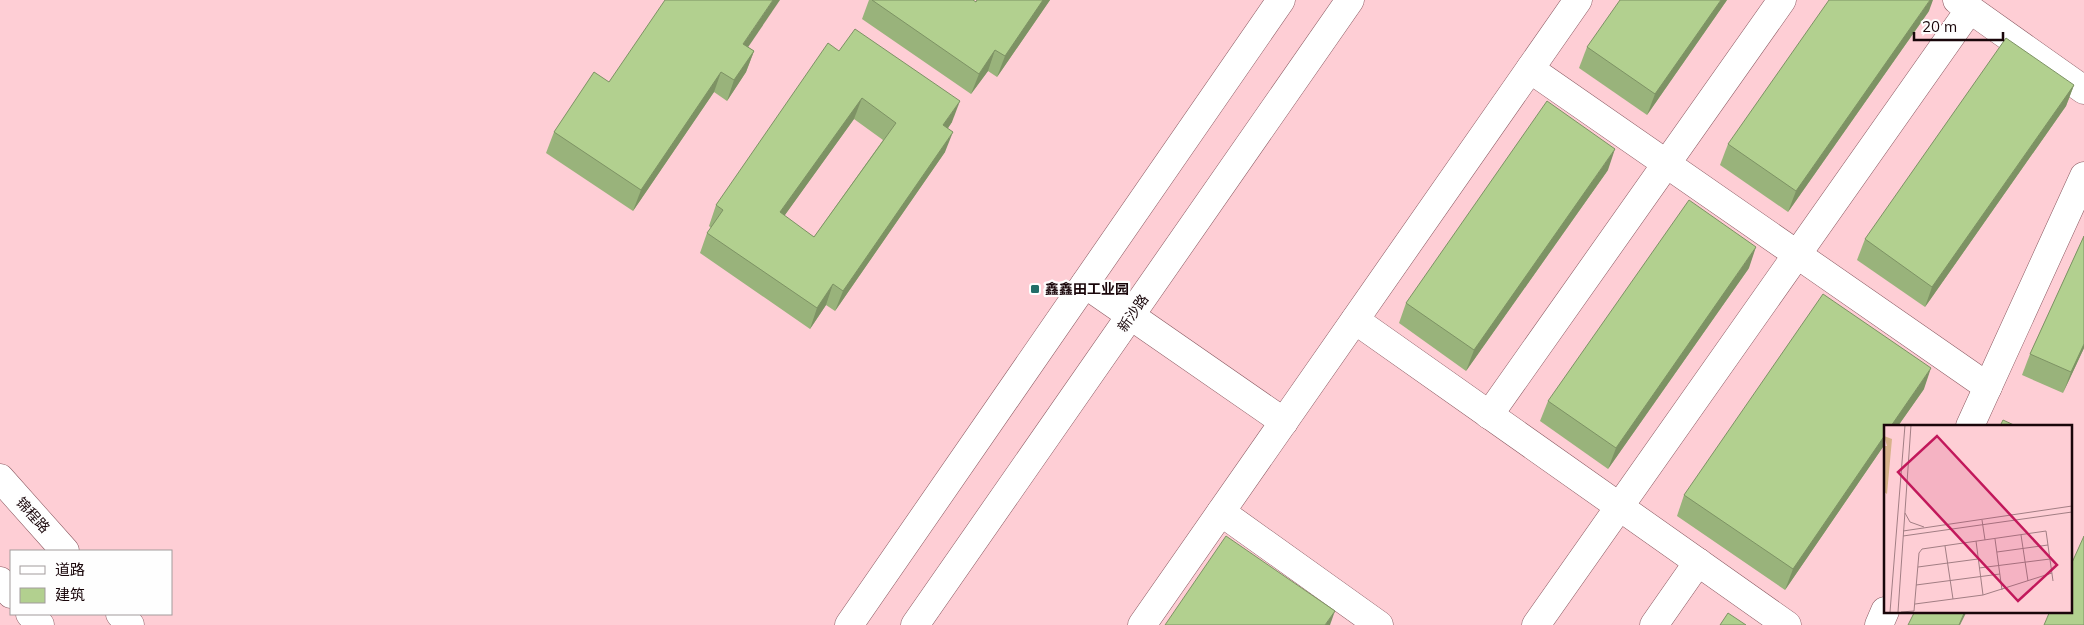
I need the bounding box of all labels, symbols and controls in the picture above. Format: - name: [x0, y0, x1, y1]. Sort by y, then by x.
- scale bar: [1914, 10, 2003, 42]
- text: 20 m: [1922, 17, 1957, 36]
- place label: 鑫鑫田工业园: [1045, 280, 1129, 298]
- marker: 鑫鑫田工业园: [1029, 283, 1041, 295]
- street label: 新沙路: [1114, 291, 1152, 335]
- inset map: [1884, 425, 2072, 612]
- street label: 锦程路: [12, 493, 54, 537]
- legend: [10, 550, 172, 615]
- text: 道路: [55, 560, 85, 579]
- text: 建筑: [55, 585, 85, 604]

